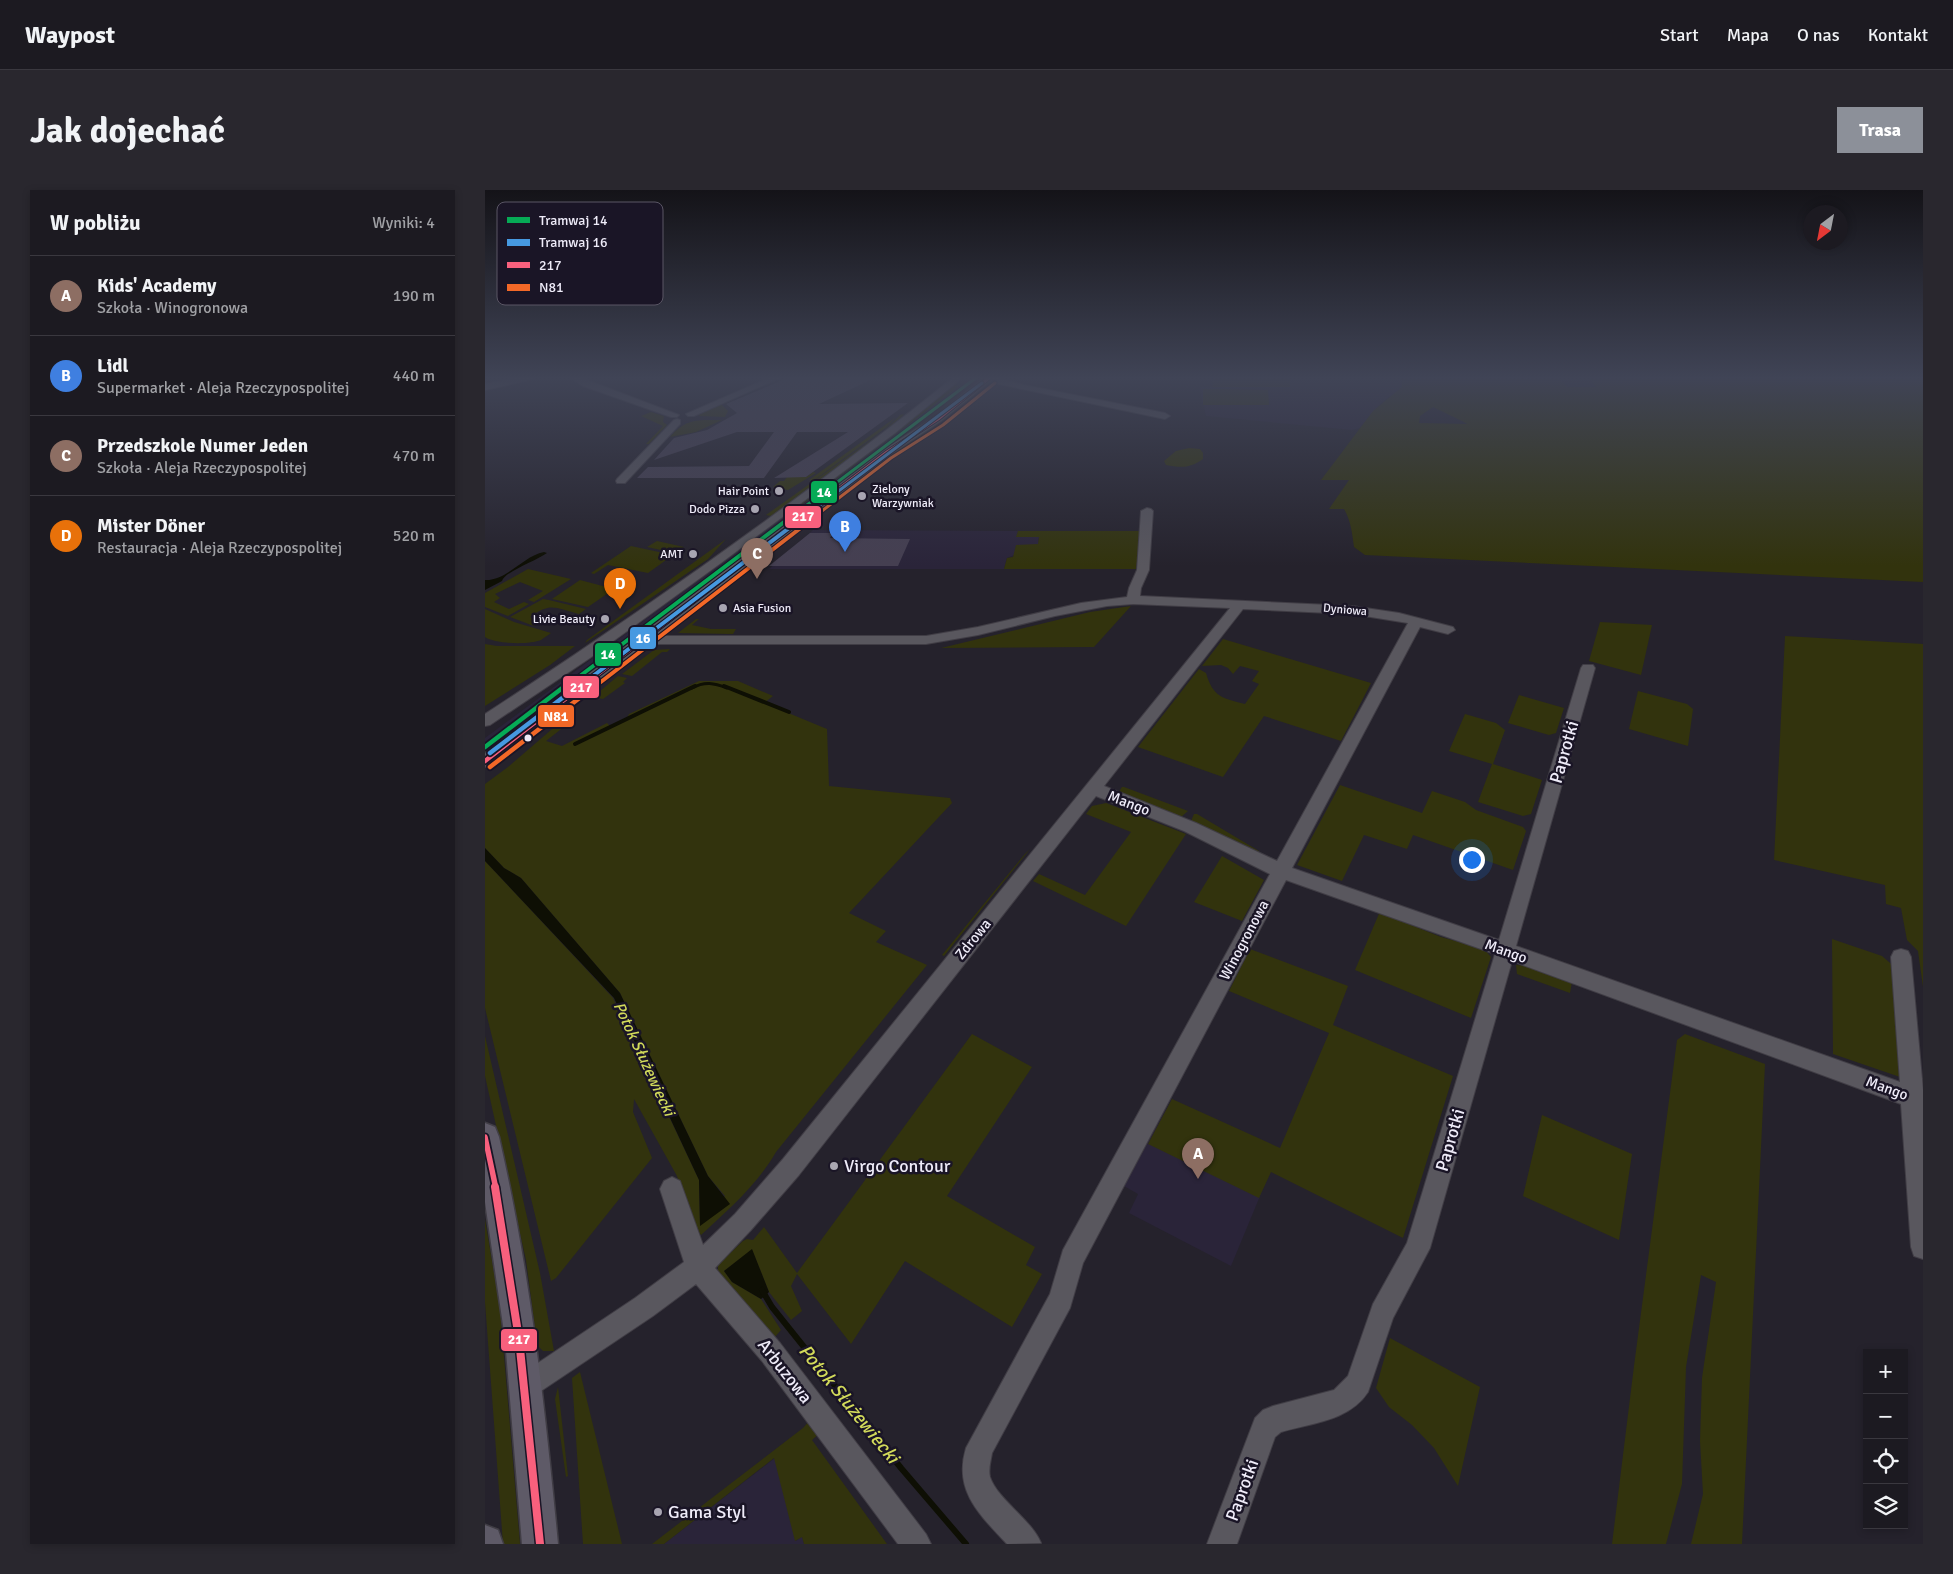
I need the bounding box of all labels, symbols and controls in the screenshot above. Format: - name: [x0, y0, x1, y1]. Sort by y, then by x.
- text: Waypost: [25, 20, 115, 50]
- text: Start: [1660, 24, 1699, 46]
- text: Mapa: [1727, 24, 1769, 46]
- text: O nas: [1797, 24, 1840, 46]
- text: Kontakt: [1868, 24, 1928, 46]
- button: Trasa: [1837, 107, 1923, 153]
- text: Jak dojechać: [30, 109, 225, 152]
- legend: [497, 202, 663, 305]
- north arrow: [1803, 205, 1848, 250]
- text: W pobliżu: [50, 210, 141, 236]
- text: Tramwaj 14: [539, 212, 608, 229]
- text: Wyniki: 4: [372, 213, 435, 233]
- text: Tramwaj 16: [539, 234, 608, 251]
- text: 217: [539, 257, 562, 274]
- text: Kids' Academy: [97, 274, 217, 298]
- text: N81: [539, 279, 564, 296]
- text: A: [61, 286, 71, 306]
- text: 190 m: [393, 286, 435, 306]
- text: Szkoła · Winogronowa: [97, 298, 248, 318]
- text: Lidl: [97, 354, 129, 378]
- text: B: [61, 366, 71, 386]
- text: 440 m: [393, 366, 435, 386]
- text: Supermarket · Aleja Rzeczypospolitej: [97, 378, 349, 398]
- text: Przedszkole Numer Jeden: [97, 434, 308, 458]
- text: C: [61, 446, 71, 466]
- text: 470 m: [393, 446, 435, 466]
- text: Szkoła · Aleja Rzeczypospolitej: [97, 458, 307, 478]
- line badge: 14: [810, 480, 838, 504]
- place label: Zielony Warzywniak: [872, 482, 934, 511]
- place label: Hair Point: [718, 484, 769, 499]
- text: 14: [816, 484, 832, 501]
- marker: Hair Point: [773, 485, 785, 497]
- marker: Zielony Warzywniak: [856, 490, 868, 502]
- place label: Dodo Pizza: [689, 502, 745, 517]
- marker: Dodo Pizza: [749, 503, 761, 515]
- line badge: 217: [784, 505, 822, 529]
- text: 217: [792, 508, 815, 525]
- pin: B: [829, 511, 861, 552]
- text: Mister Döner: [97, 514, 205, 538]
- text: D: [61, 526, 71, 546]
- text: 520 m: [393, 526, 435, 546]
- text: Restauracja · Aleja Rzeczypospolitej: [97, 538, 342, 558]
- pin: C: [741, 538, 773, 579]
- place label: AMT: [660, 547, 683, 562]
- marker: AMT: [687, 548, 699, 560]
- pin: D: [604, 568, 636, 609]
- place label: Asia Fusion: [733, 601, 791, 616]
- street label: Dyniowa: [1322, 601, 1368, 619]
- marker: Asia Fusion: [717, 602, 729, 614]
- place label: Livie Beauty: [533, 612, 595, 627]
- marker: Livie Beauty: [599, 613, 611, 625]
- line badge: 16: [629, 626, 657, 650]
- text: 16: [635, 630, 651, 647]
- line badge: 14: [594, 642, 622, 667]
- text: 14: [600, 646, 616, 663]
- line badge: 217: [562, 675, 600, 699]
- text: 217: [570, 679, 593, 696]
- line badge: N81: [537, 704, 575, 728]
- text: N81: [544, 708, 569, 725]
- street label: Paprotki: [1545, 718, 1583, 786]
- unlabelled marker: [523, 733, 533, 743]
- street label: Mango: [1105, 787, 1153, 819]
- your location: [1459, 847, 1485, 873]
- street label: Winogronowa: [1215, 897, 1273, 983]
- street label: Zdrowa: [951, 915, 995, 963]
- street label: Mango: [1482, 935, 1530, 967]
- water label: Potok Służewiecki: [609, 999, 680, 1121]
- street label: Mango: [1863, 1072, 1911, 1104]
- street label: Paprotki: [1431, 1106, 1469, 1174]
- pin: A: [1182, 1138, 1214, 1179]
- place label: Virgo Contour: [844, 1155, 951, 1177]
- marker: Virgo Contour: [828, 1160, 840, 1172]
- line badge: 217: [500, 1328, 538, 1352]
- text: 217: [508, 1331, 531, 1348]
- street label: Arbuzowa: [753, 1334, 817, 1408]
- water label: Potok Służewiecki: [793, 1339, 906, 1470]
- map controls: [1863, 1349, 1908, 1529]
- button: +: [1863, 1349, 1908, 1394]
- button: −: [1863, 1394, 1908, 1439]
- button: locate: [1863, 1439, 1908, 1484]
- street label: Paprotki: [1221, 1456, 1263, 1524]
- button: layers: [1863, 1484, 1908, 1529]
- place label: Gama Styl: [668, 1501, 746, 1523]
- marker: Gama Styl: [652, 1506, 664, 1518]

